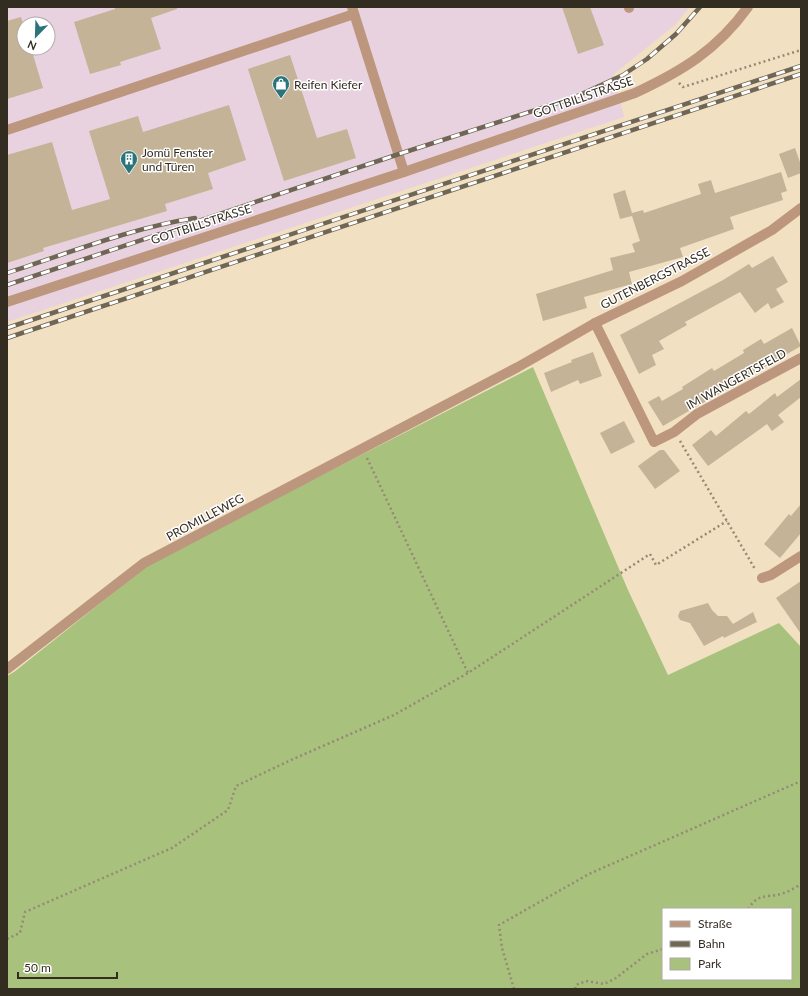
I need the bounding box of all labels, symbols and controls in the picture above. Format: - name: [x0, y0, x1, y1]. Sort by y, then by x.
- north arrow: [16, 16, 56, 56]
- text: N: [25, 38, 38, 53]
- street label: GOTTBILLSTRASSE: [531, 73, 635, 121]
- shop icon: Reifen Kiefer: [271, 74, 291, 99]
- place label: Reifen Kiefer: [294, 77, 363, 92]
- place label: Jomü Fenster und Türen: [142, 145, 213, 174]
- building icon: Jomü Fenster und Türen: [119, 149, 139, 174]
- street label: GOTTBILLSTRASSE: [149, 201, 253, 247]
- street label: GUTENBERGSTRASSE: [598, 244, 712, 312]
- street label: IM WANGERTSFELD: [683, 345, 789, 413]
- street label: PROMILLEWEG: [164, 490, 247, 544]
- legend: [662, 908, 792, 980]
- text: Straße: [698, 916, 732, 931]
- text: Bahn: [698, 936, 725, 951]
- scale bar: [18, 954, 117, 980]
- text: Park: [698, 956, 722, 971]
- text: 50 m: [24, 960, 51, 975]

